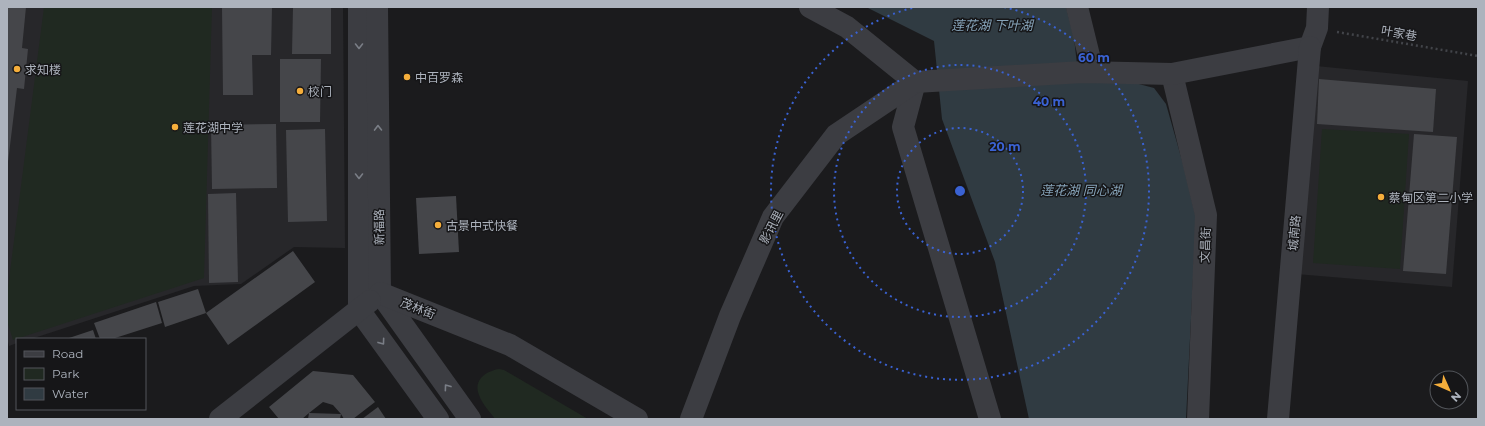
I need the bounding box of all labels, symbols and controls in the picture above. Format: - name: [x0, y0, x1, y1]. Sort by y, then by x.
- water label: 莲花湖 下叶湖: [951, 17, 1035, 33]
- street label: 叶家巷: [1380, 22, 1418, 44]
- one-way arrow: [355, 43, 363, 49]
- text: 60 m: [1078, 50, 1110, 65]
- place label: 求知楼: [25, 62, 61, 77]
- marker: 求知楼: [12, 64, 22, 74]
- place label: 中百罗森: [415, 70, 463, 85]
- marker: 中百罗森: [402, 72, 412, 82]
- place label: 校门: [308, 84, 332, 99]
- marker: 校门: [295, 86, 305, 96]
- text: 40 m: [1033, 94, 1065, 109]
- place label: 莲花湖中学: [183, 120, 243, 135]
- marker: 莲花湖中学: [170, 122, 180, 132]
- one-way arrow: [374, 125, 382, 131]
- text: 20 m: [989, 139, 1021, 154]
- one-way arrow: [355, 173, 363, 179]
- water label: 莲花湖 同心湖: [1040, 182, 1124, 198]
- centre of rings: [953, 184, 967, 198]
- place label: 蔡甸区第二小学: [1389, 190, 1473, 205]
- marker: 蔡甸区第二小学: [1376, 192, 1386, 202]
- street label: 影讯里: [756, 208, 786, 246]
- street label: 新福路: [371, 209, 387, 245]
- street label: 城南路: [1285, 214, 1303, 252]
- place label: 古景中式快餐: [446, 218, 518, 233]
- marker: 古景中式快餐: [433, 220, 443, 230]
- street label: 文昌街: [1197, 227, 1213, 263]
- street label: 茂林街: [398, 294, 438, 322]
- legend: [16, 338, 146, 410]
- one-way arrow: [377, 338, 385, 345]
- text: Road: [52, 346, 83, 361]
- text: Park: [52, 366, 80, 381]
- north arrow: [1429, 370, 1469, 410]
- one-way arrow: [445, 385, 452, 392]
- text: Water: [52, 386, 89, 401]
- text: N: [1448, 389, 1464, 405]

